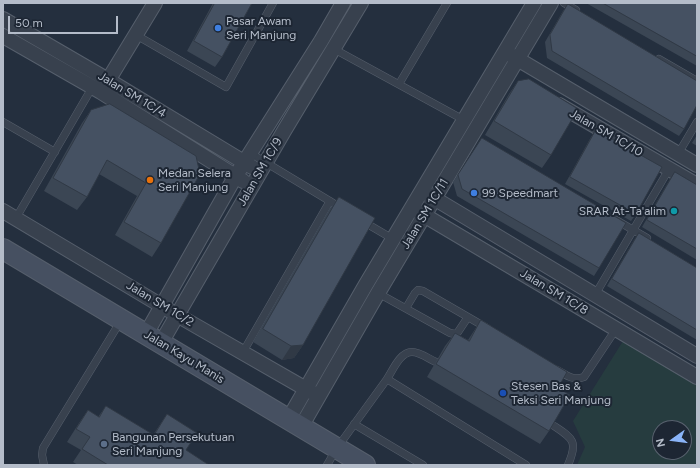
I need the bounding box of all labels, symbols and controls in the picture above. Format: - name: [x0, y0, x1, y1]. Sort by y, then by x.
- scale bar: [10, 8, 120, 34]
- place label: Pasar Awam Seri Manjung: [226, 14, 296, 42]
- text: 50 m: [15, 16, 43, 30]
- marker: Pasar Awam Seri Manjung: [213, 23, 223, 33]
- street label: Jalan SM 1C/4: [95, 69, 169, 121]
- street label: Jalan SM 1C/10: [567, 106, 645, 160]
- street label: Jalan SM 1C/9: [235, 135, 285, 209]
- place label: Medan Selera Seri Manjung: [158, 166, 231, 194]
- marker: Medan Selera Seri Manjung: [145, 175, 155, 185]
- street label: Jalan SM 1C/11: [398, 176, 452, 252]
- place label: 99 Speedmart: [482, 186, 558, 200]
- marker: 99 Speedmart: [469, 188, 479, 198]
- place label: SRAR At-Ta'alim: [579, 204, 666, 218]
- marker: SRAR At-Ta'alim: [669, 206, 679, 216]
- street label: Jalan SM 1C/8: [517, 266, 591, 318]
- street label: Jalan SM 1C/2: [124, 278, 196, 330]
- street label: Jalan Kayu Manis: [141, 327, 227, 387]
- place label: Stesen Bas & Teksi Seri Manjung: [511, 379, 611, 407]
- marker: Stesen Bas & Teksi Seri Manjung: [498, 388, 508, 398]
- north arrow: [652, 420, 692, 460]
- place label: Bangunan Persekutuan Seri Manjung: [112, 430, 235, 458]
- text: N: [654, 437, 668, 448]
- marker: Bangunan Persekutuan Seri Manjung: [99, 439, 109, 449]

